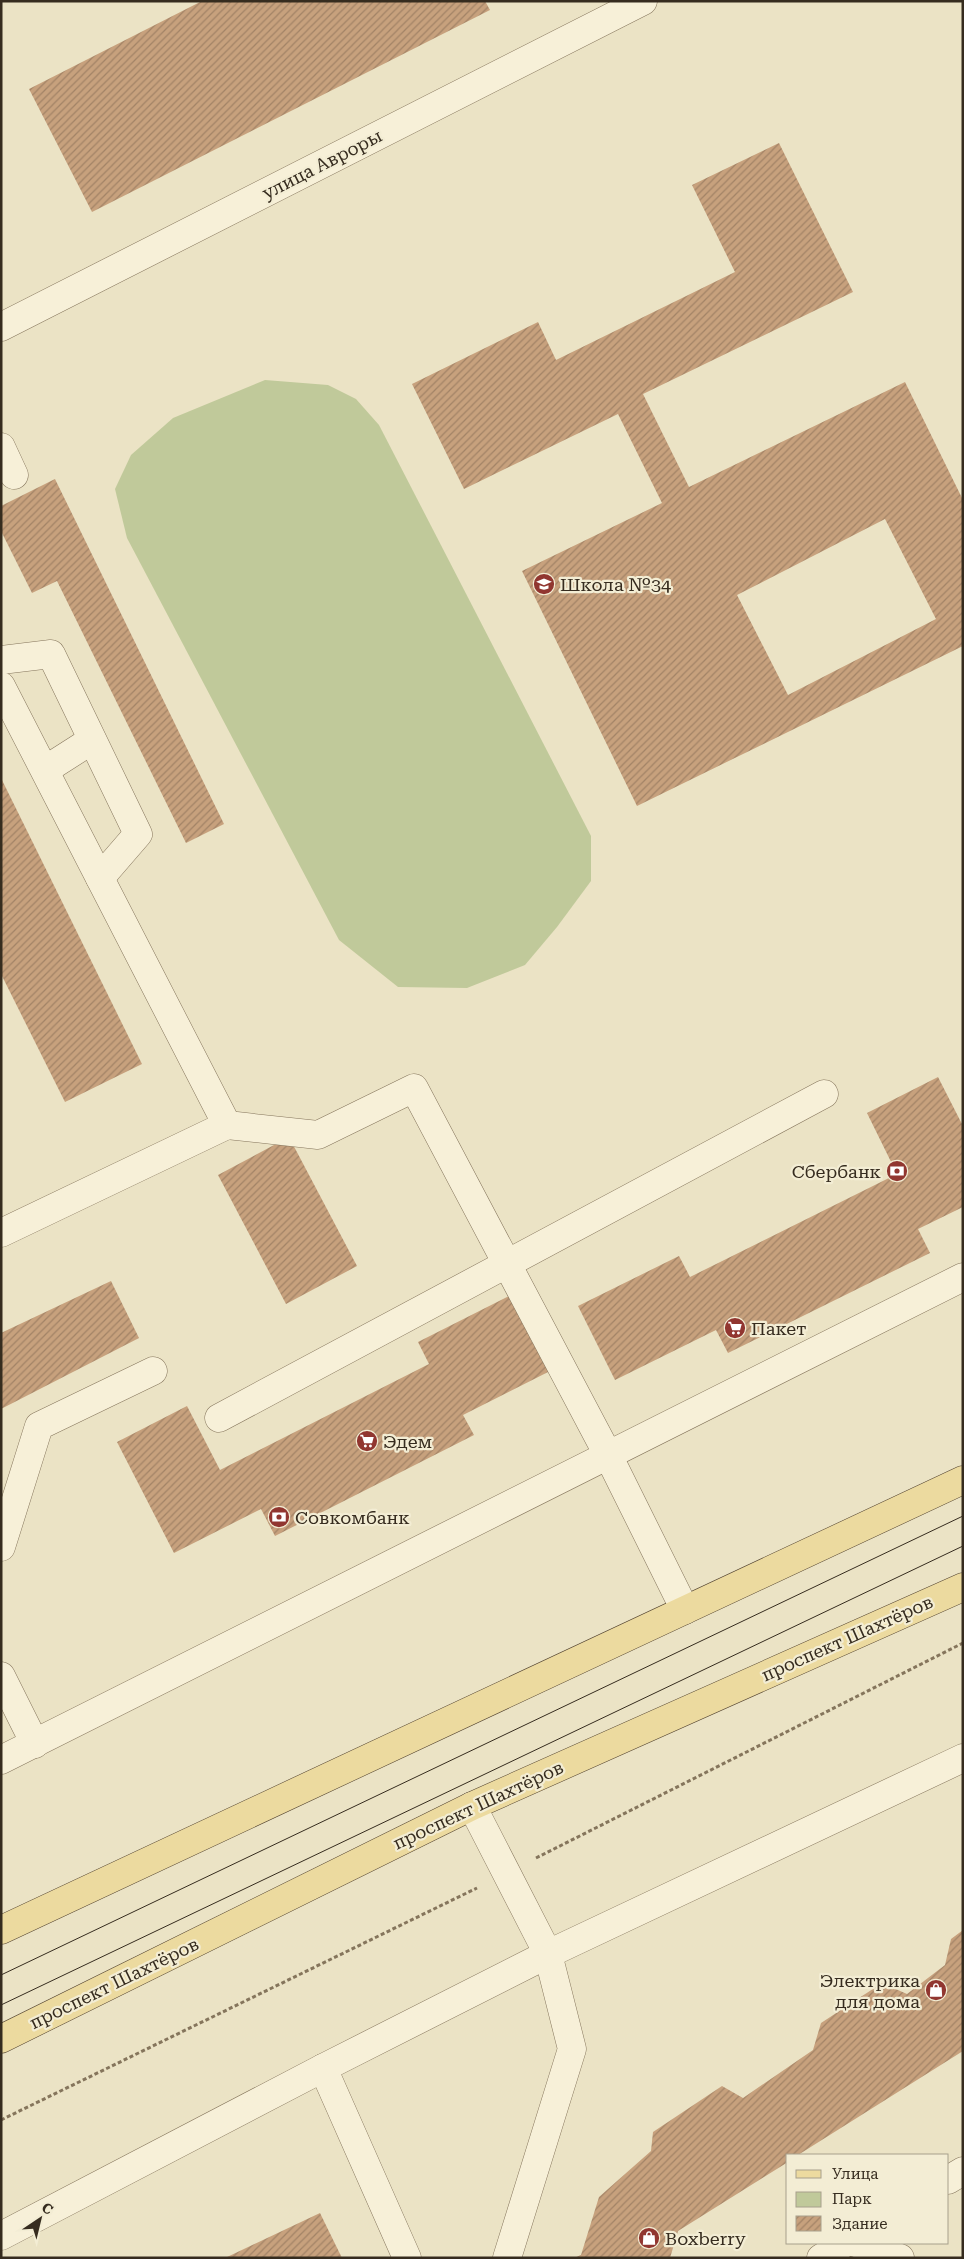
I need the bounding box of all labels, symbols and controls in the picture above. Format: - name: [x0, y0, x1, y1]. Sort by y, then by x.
- street label: улица Авроры: [259, 125, 386, 203]
- school or university icon: Школа №34: [532, 572, 556, 596]
- place label: Школа №34: [560, 574, 671, 595]
- bank icon: Сбербанк: [885, 1159, 909, 1183]
- place label: Сбербанк: [792, 1161, 881, 1182]
- supermarket icon: Пакет: [723, 1316, 747, 1340]
- place label: Пакет: [751, 1318, 806, 1339]
- supermarket icon: Эдем: [355, 1429, 379, 1453]
- place label: Эдем: [383, 1431, 432, 1452]
- bank icon: Совкомбанк: [267, 1505, 291, 1529]
- place label: Совкомбанк: [295, 1507, 410, 1528]
- street label: проспект Шахтёров: [758, 1591, 936, 1685]
- street label: проспект Шахтёров: [389, 1756, 567, 1854]
- street label: проспект Шахтёров: [26, 1933, 202, 2033]
- place label: Электрика для дома: [820, 1970, 920, 2012]
- shop icon: Электрика для дома: [924, 1978, 948, 2002]
- legend: [786, 2154, 949, 2244]
- text: Улица: [832, 2165, 878, 2183]
- text: Парк: [832, 2190, 872, 2208]
- north arrow: [15, 2194, 65, 2244]
- text: С: [39, 2199, 56, 2218]
- text: Здание: [832, 2215, 888, 2233]
- shop icon: Boxberry: [637, 2226, 661, 2250]
- place label: Boxberry: [665, 2228, 746, 2249]

